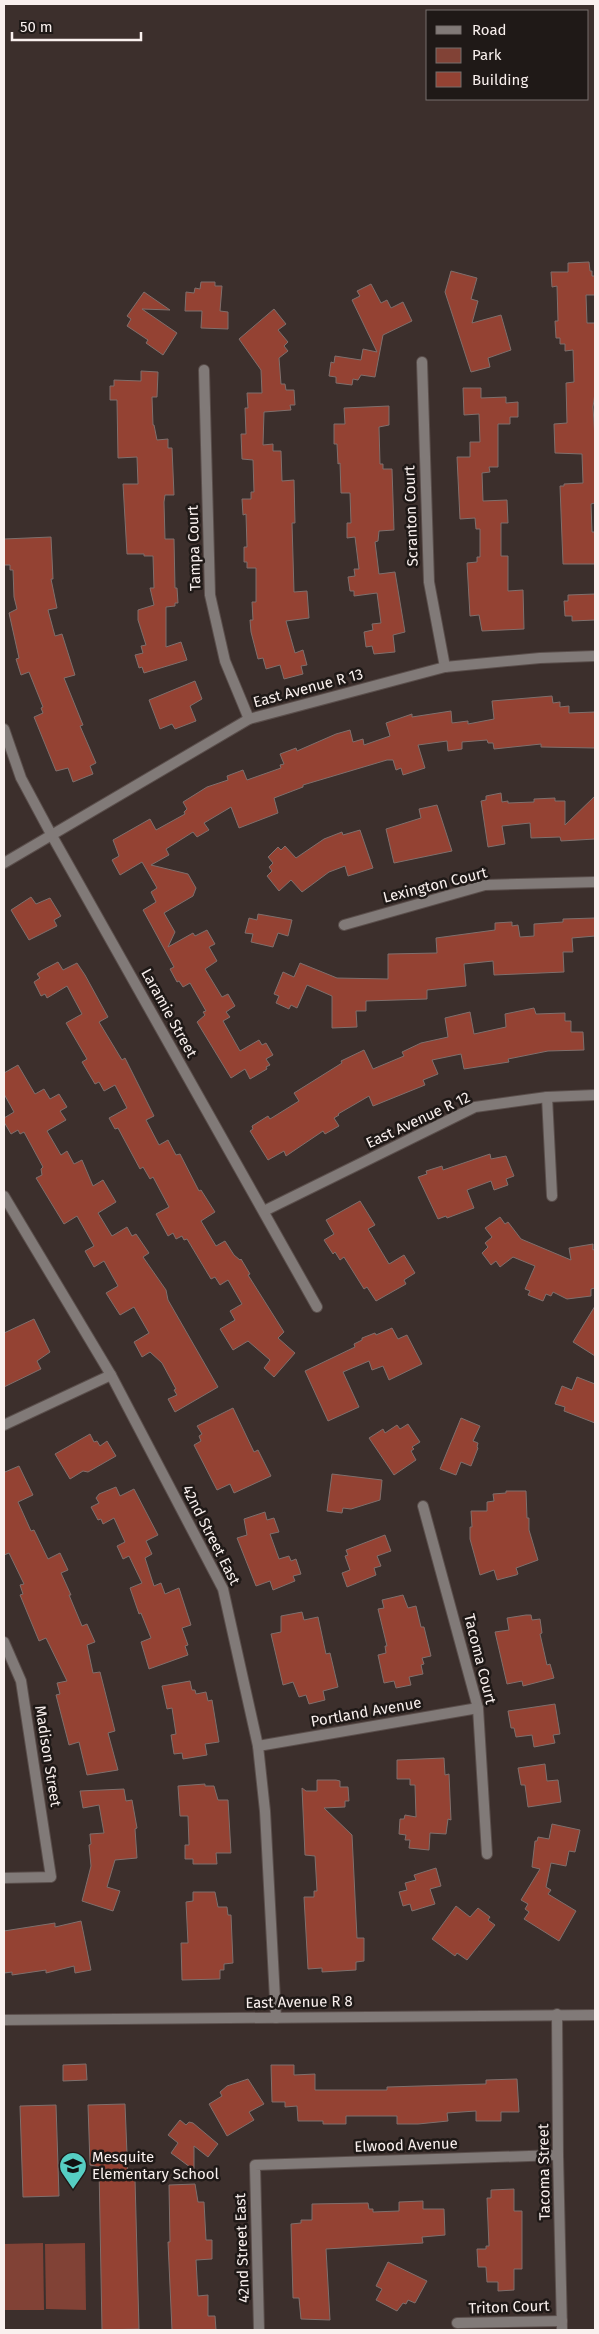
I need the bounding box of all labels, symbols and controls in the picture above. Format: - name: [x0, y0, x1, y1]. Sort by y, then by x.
- scale bar: [12, 10, 141, 42]
- legend: [426, 10, 589, 100]
- text: 50 m: [20, 18, 53, 36]
- text: Road: [472, 21, 507, 39]
- text: Park: [472, 46, 502, 64]
- text: Building: [472, 71, 528, 89]
- street label: Scranton Court: [400, 465, 422, 567]
- street label: Tampa Court: [183, 504, 204, 591]
- street label: East Avenue R 13: [251, 665, 365, 711]
- street label: Lexington Court: [381, 863, 490, 907]
- street label: Laramie Street: [137, 965, 201, 1061]
- street label: East Avenue R 12: [363, 1088, 473, 1152]
- street label: 42nd Street East: [178, 1482, 244, 1589]
- street label: Tacoma Court: [460, 1612, 500, 1707]
- street label: Portland Avenue: [309, 1693, 423, 1731]
- street label: Madison Street: [31, 1704, 65, 1808]
- street label: East Avenue R 8: [245, 1992, 353, 2012]
- street label: Tacoma Street: [534, 2123, 554, 2220]
- street label: Elwood Avenue: [354, 2134, 458, 2156]
- place label: Mesquite Elementary School: [92, 2148, 220, 2183]
- school or university icon: Mesquite Elementary School: [58, 2151, 88, 2190]
- street label: 42nd Street East: [231, 2192, 253, 2303]
- street label: Triton Court: [468, 2297, 550, 2317]

